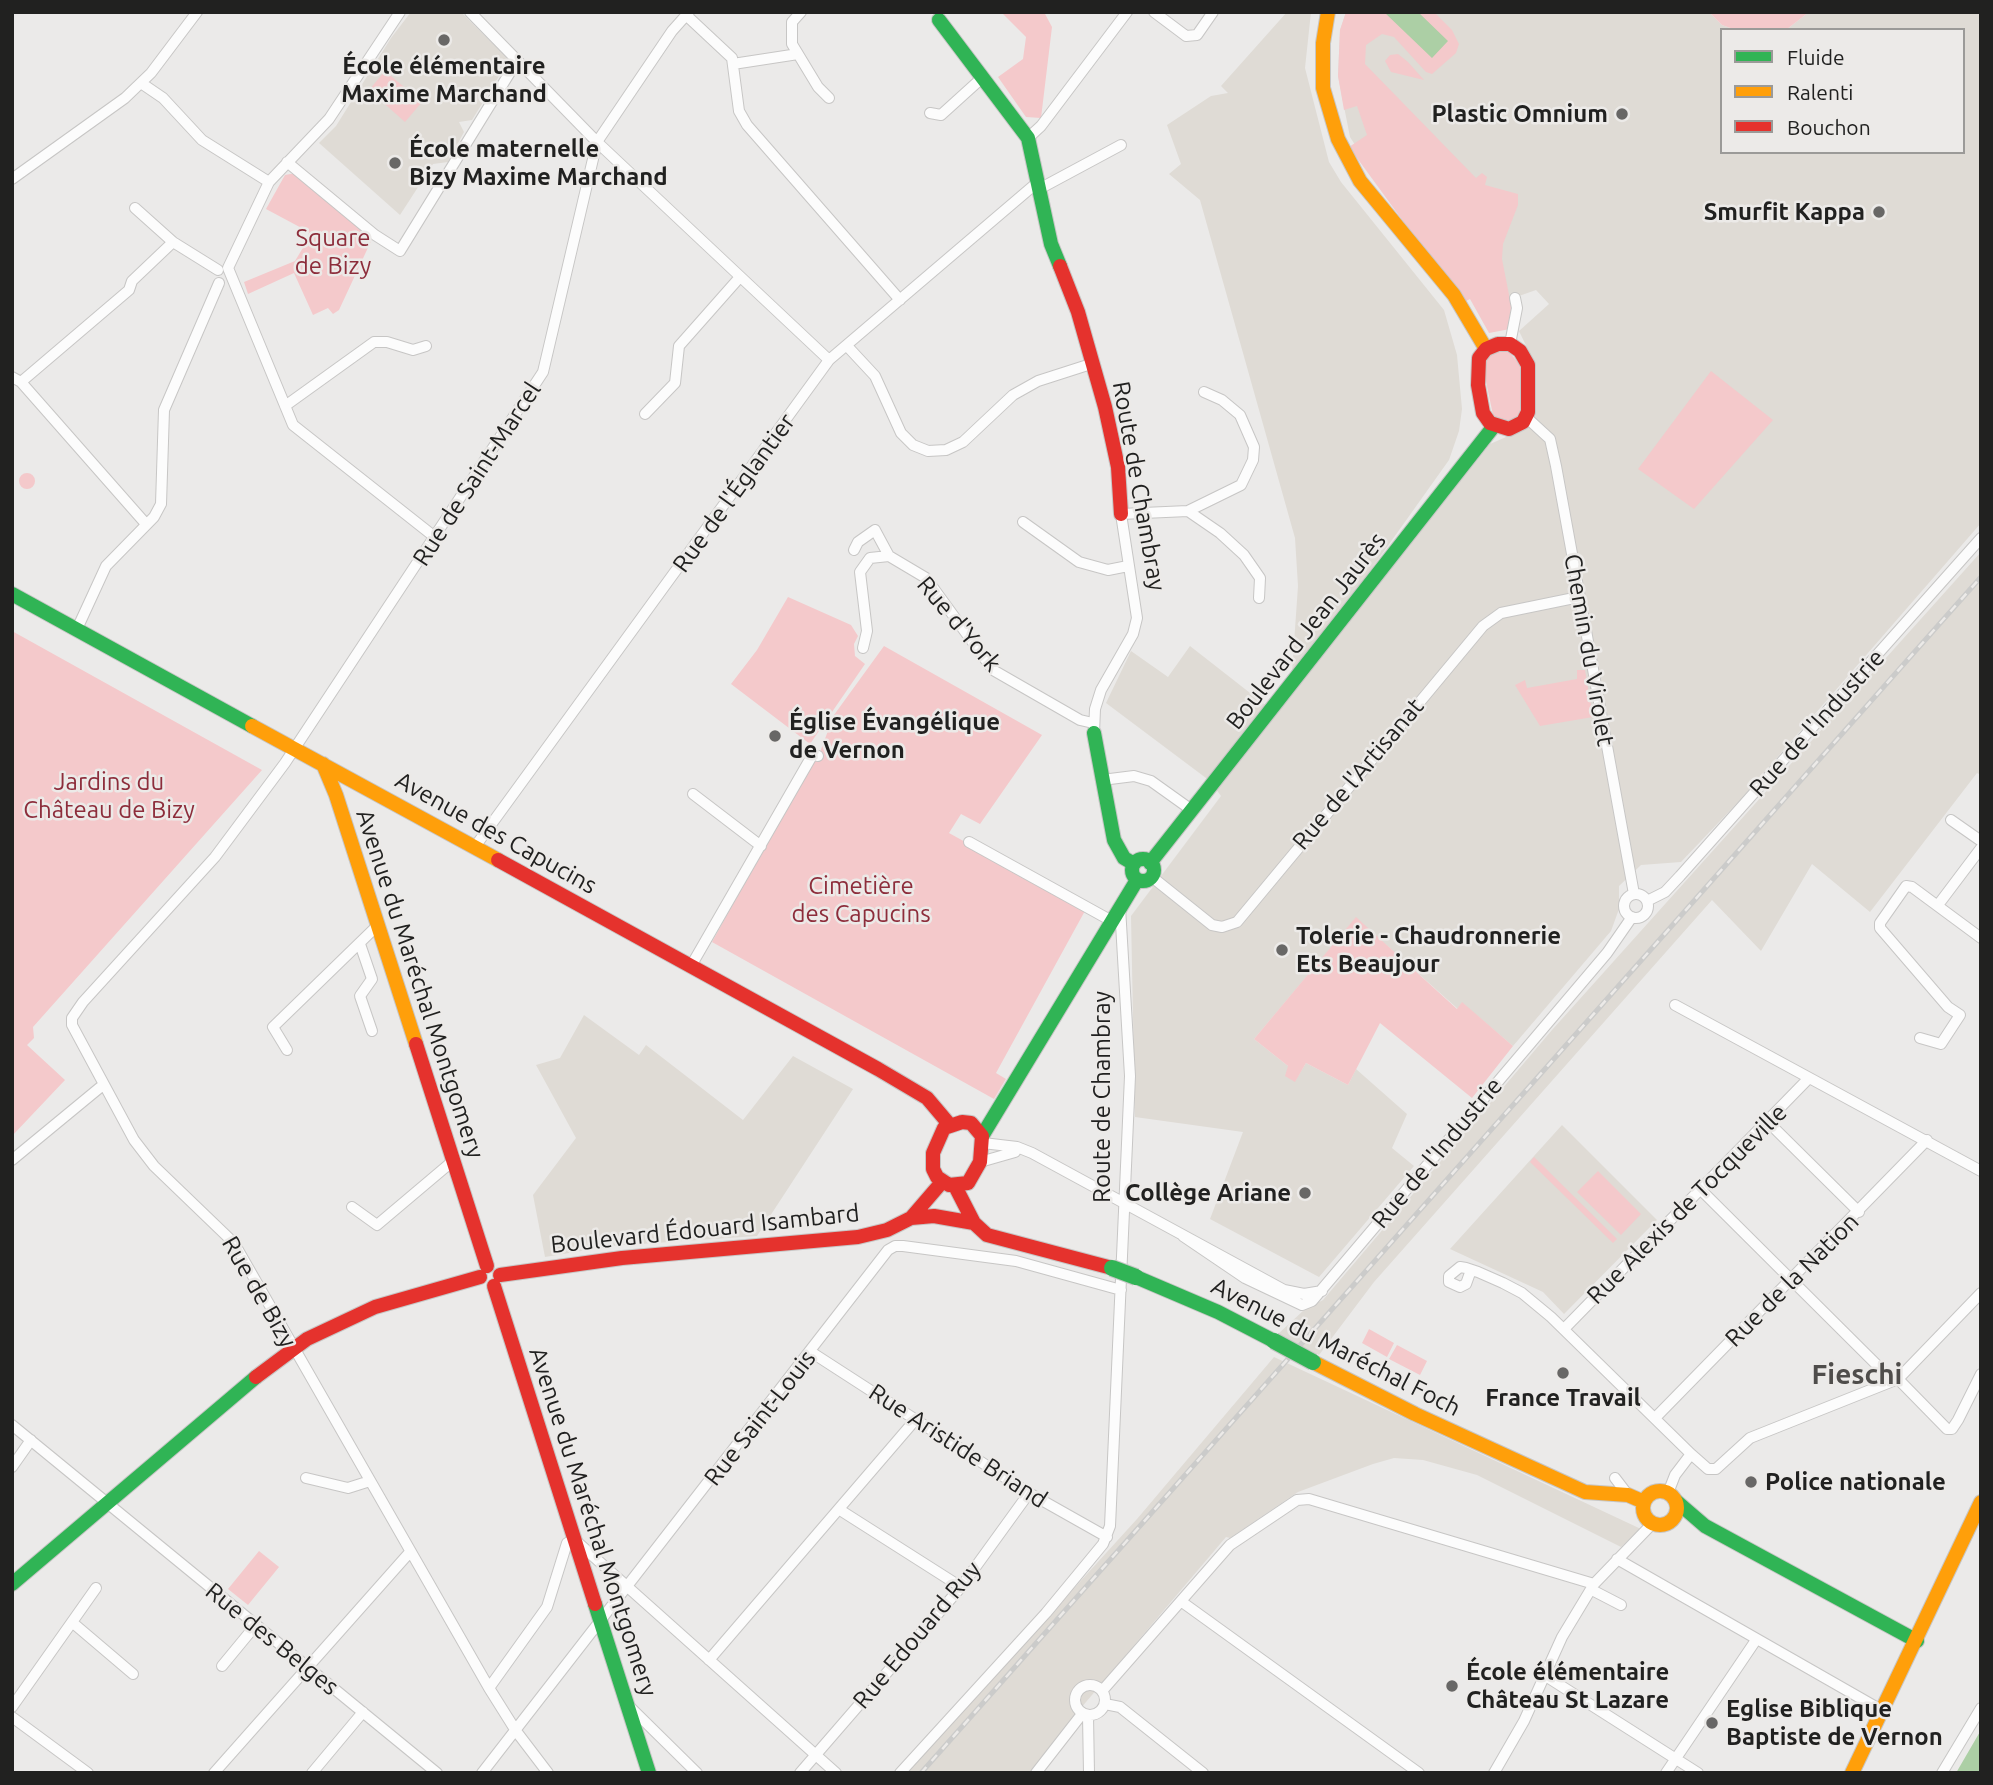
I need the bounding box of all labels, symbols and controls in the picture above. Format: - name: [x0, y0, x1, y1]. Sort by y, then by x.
- legend: [1720, 28, 1965, 154]
- marker: École élémentaire Maxime Marchand: [436, 32, 452, 48]
- text: Fluide: [1787, 45, 1845, 69]
- place label: École élémentaire Maxime Marchand: [341, 52, 547, 108]
- text: Ralenti: [1787, 80, 1853, 104]
- place label: Plastic Omnium: [1431, 100, 1608, 128]
- marker: Plastic Omnium: [1614, 106, 1630, 122]
- text: Bouchon: [1787, 115, 1871, 139]
- place label: École maternelle Bizy Maxime Marchand: [409, 135, 668, 191]
- marker: École maternelle Bizy Maxime Marchand: [387, 155, 403, 171]
- place label: Smurfit Kappa: [1704, 198, 1865, 226]
- marker: Smurfit Kappa: [1871, 204, 1887, 220]
- park label: Square de Bizy: [295, 224, 371, 280]
- street label: Rue de Saint-Marcel: [407, 377, 547, 571]
- street label: Route de Chambray: [1106, 379, 1172, 593]
- street label: Rue de l'Églantier: [667, 408, 801, 578]
- street label: Boulevard Jean Jaurès: [1220, 527, 1392, 735]
- street label: Chemin du Virolet: [1558, 552, 1620, 748]
- street label: Rue d'York: [911, 571, 1007, 677]
- street label: Rue de l'Industrie: [1743, 644, 1891, 802]
- street label: Rue de l'Artisanat: [1286, 692, 1430, 856]
- place label: Église Évangélique de Vernon: [789, 708, 1000, 764]
- marker: Église Évangélique de Vernon: [767, 728, 783, 744]
- street label: Avenue des Capucins: [390, 766, 602, 900]
- park label: Jardins du Château de Bizy: [23, 768, 195, 824]
- street label: Avenue du Maréchal Montgomery: [350, 806, 490, 1162]
- park label: Cimetière des Capucins: [791, 872, 931, 928]
- place label: Tolerie - Chaudronnerie Ets Beaujour: [1296, 922, 1561, 978]
- marker: Tolerie - Chaudronnerie Ets Beaujour: [1274, 942, 1290, 958]
- street label: Route de Chambray: [1088, 991, 1116, 1203]
- street label: Rue de l'Industrie: [1366, 1072, 1508, 1234]
- street label: Rue Alexis de Tocqueville: [1581, 1098, 1793, 1310]
- place label: Collège Ariane: [1125, 1179, 1291, 1207]
- marker: Collège Ariane: [1297, 1185, 1313, 1201]
- street label: Boulevard Édouard Isambard: [549, 1198, 861, 1260]
- street label: Rue de la Nation: [1719, 1207, 1865, 1353]
- street label: Rue de Bizy: [216, 1231, 302, 1353]
- street label: Avenue du Maréchal Foch: [1207, 1272, 1465, 1422]
- street label: Avenue du Maréchal Montgomery: [523, 1344, 663, 1700]
- street label: Rue Saint-Louis: [698, 1345, 822, 1491]
- district label: Fieschi: [1812, 1358, 1902, 1392]
- marker: France Travail: [1555, 1365, 1571, 1381]
- street label: Rue Aristide Briand: [864, 1378, 1052, 1514]
- place label: France Travail: [1485, 1384, 1641, 1412]
- place label: Police nationale: [1765, 1468, 1946, 1496]
- marker: Police nationale: [1743, 1474, 1759, 1490]
- street label: Rue Edouard Ruy: [847, 1555, 987, 1715]
- street label: Rue des Belges: [200, 1577, 344, 1701]
- place label: École élémentaire Château St Lazare: [1466, 1658, 1669, 1714]
- marker: École élémentaire Château St Lazare: [1444, 1678, 1460, 1694]
- place label: Eglise Biblique Baptiste de Vernon: [1726, 1695, 1943, 1751]
- marker: Eglise Biblique Baptiste de Vernon: [1704, 1715, 1720, 1731]

